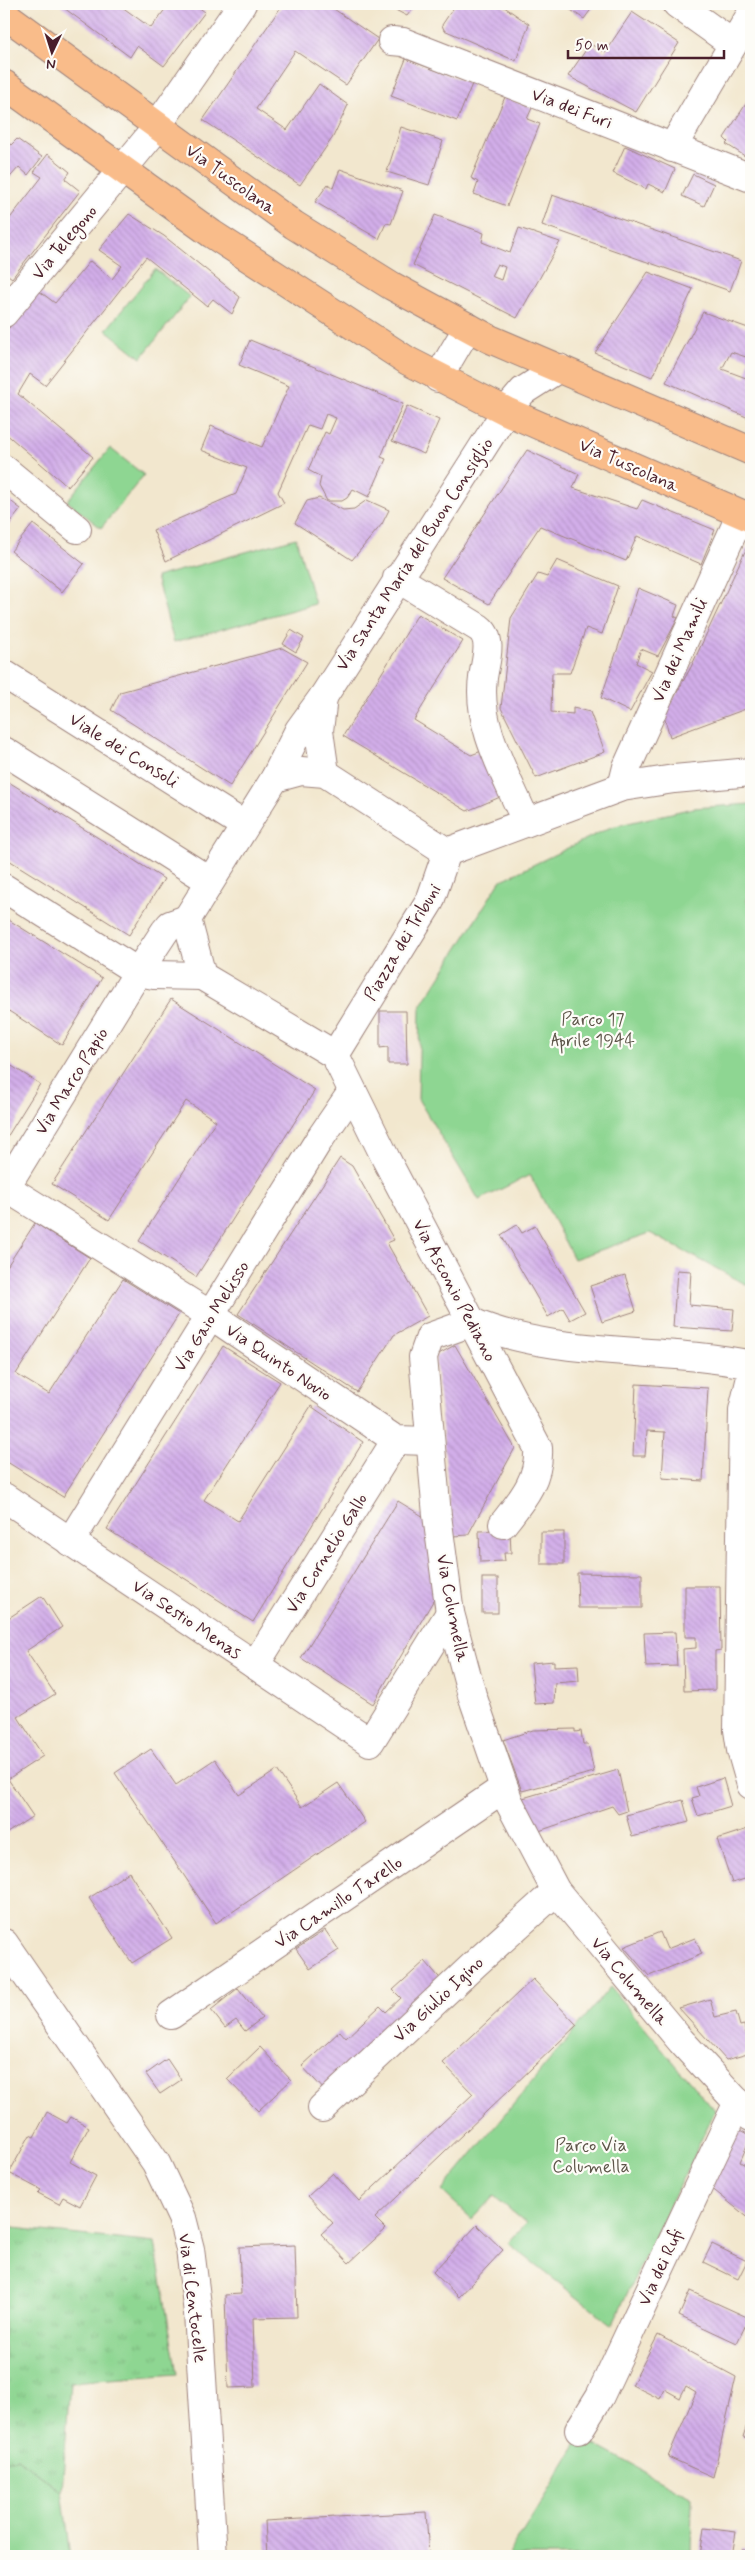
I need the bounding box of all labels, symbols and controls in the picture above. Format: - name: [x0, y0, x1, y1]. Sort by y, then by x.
- north arrow: [28, 28, 78, 78]
- scale bar: [568, 28, 724, 60]
- text: 50 m: [575, 36, 609, 56]
- text: N: [46, 55, 56, 73]
- street label: Via dei Furi: [528, 83, 616, 135]
- street label: Via Tuscolana: [180, 139, 281, 221]
- street label: Via Telegono: [26, 200, 104, 286]
- street label: Via Santa Maria del Buon Consiglio: [330, 433, 501, 677]
- street label: Via Tuscolana: [575, 433, 682, 499]
- street label: Via dei Mamili: [646, 594, 714, 706]
- street label: Viale dei Consoli: [64, 708, 183, 794]
- street label: Piazza dei Tribuni: [359, 880, 447, 1005]
- park label: Parco 17 Aprile 1944: [551, 1008, 635, 1054]
- street label: Via Marco Papio: [29, 1023, 114, 1140]
- street label: Via Asconio Pediano: [406, 1215, 502, 1366]
- street label: Via Gaio Melisso: [168, 1256, 256, 1377]
- street label: Via Quinto Novio: [221, 1318, 336, 1407]
- street label: Via Cornelio Gallo: [280, 1489, 374, 1618]
- street label: Via Columella: [430, 1552, 474, 1664]
- street label: Via Sestio Menas: [127, 1574, 246, 1665]
- street label: Via Camillo Tarello: [270, 1851, 407, 1955]
- street label: Via Columella: [585, 1932, 674, 2031]
- street label: Via Giulio Igino: [388, 1951, 489, 2048]
- park label: Parco Via Columella: [552, 2134, 630, 2179]
- street label: Via dei Rufi: [633, 2225, 689, 2310]
- street label: Via di Centocelle: [172, 2232, 212, 2364]

